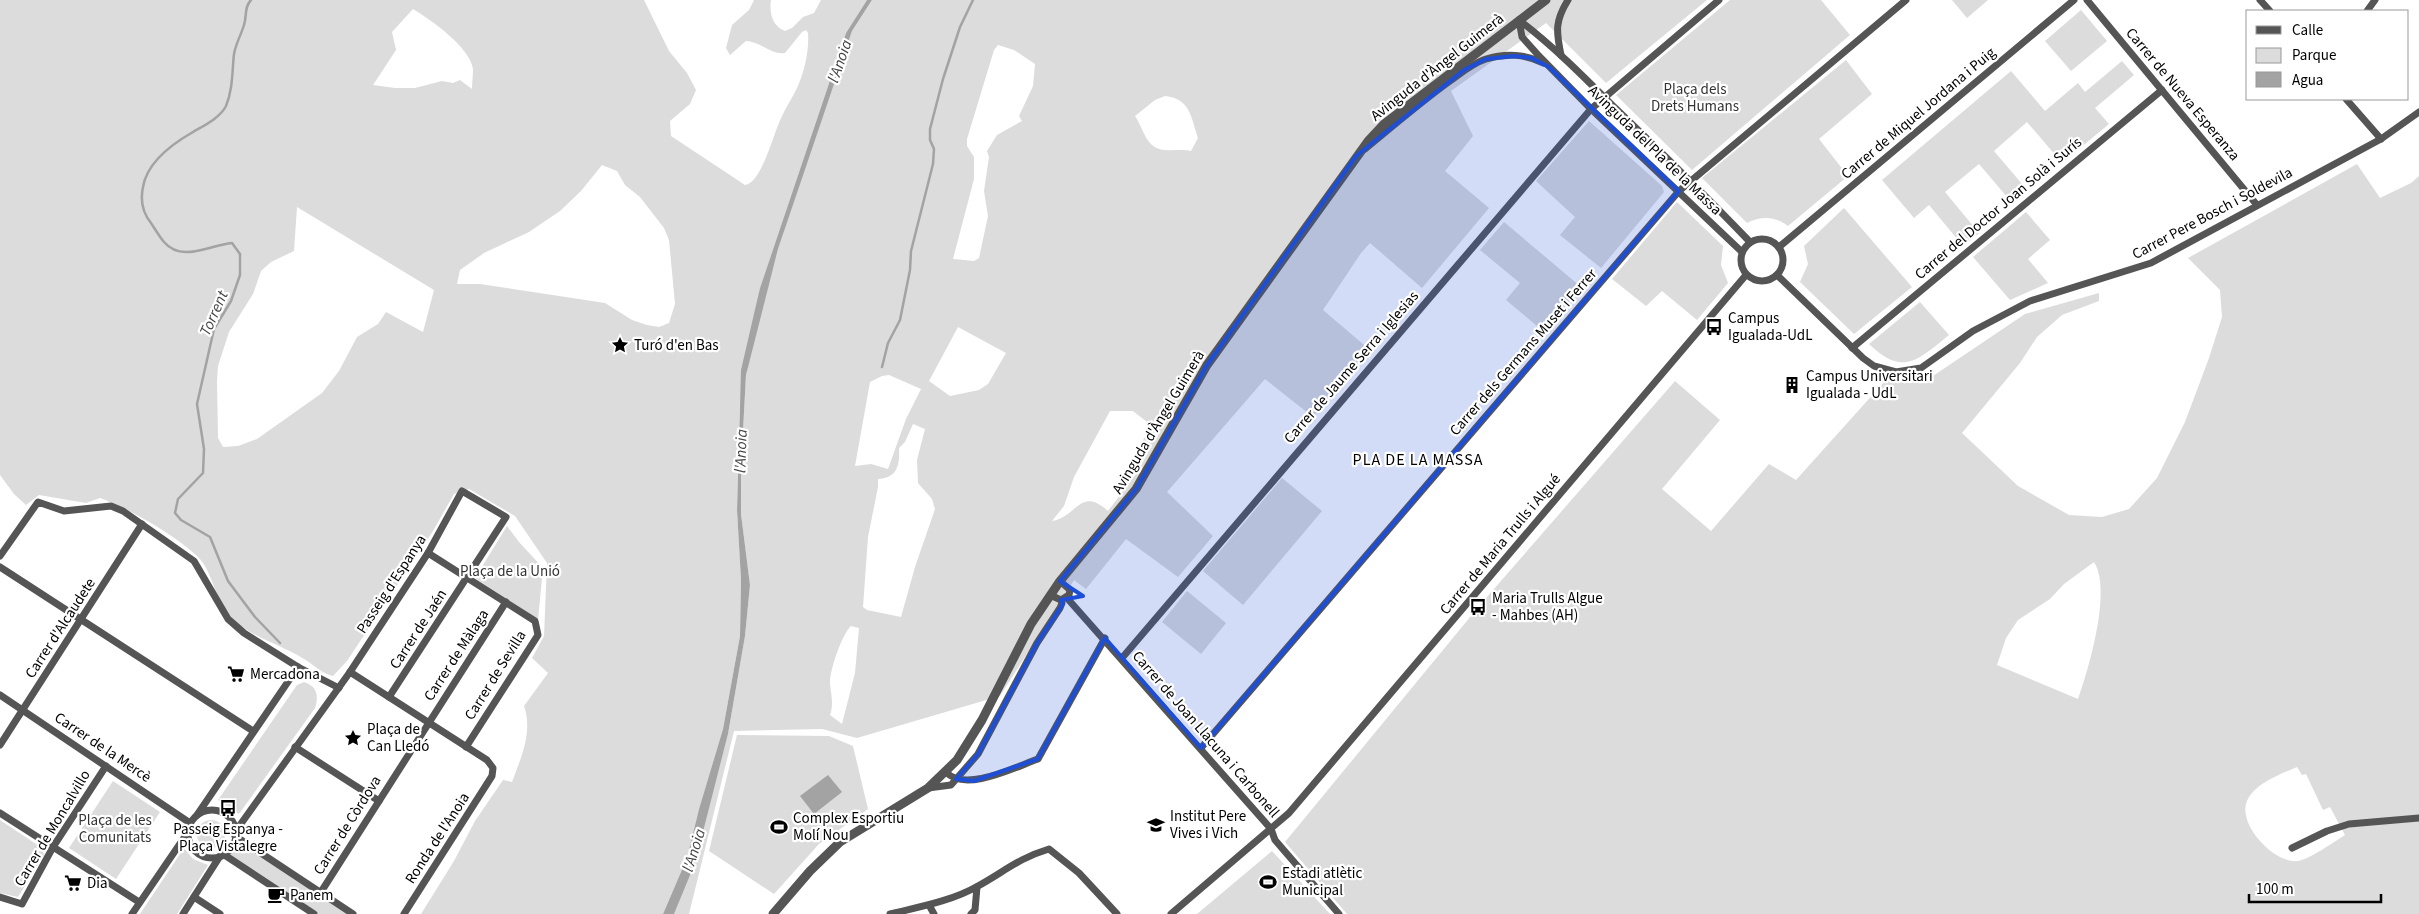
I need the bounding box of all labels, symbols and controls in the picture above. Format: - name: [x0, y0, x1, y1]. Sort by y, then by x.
- street label: Avinguda d'Àngel Guimerà: [1366, 9, 1508, 126]
- legend: [2246, 10, 2409, 100]
- text: Calle: [2292, 20, 2323, 41]
- street label: Carrer de Nueva Esperanza: [2121, 23, 2245, 165]
- water label: l'Anoia: [822, 37, 858, 86]
- street label: Carrer de Miquel Jordana i Puig: [1837, 42, 2000, 184]
- text: Parque: [2292, 45, 2336, 66]
- text: Agua: [2292, 70, 2323, 91]
- park label: Plaça dels Drets Humans: [1651, 79, 1739, 117]
- street label: Avinguda del Pla de la Massa: [1583, 81, 1726, 220]
- street label: Carrer del Doctor Joan Solà i Surís: [1910, 132, 2086, 285]
- street label: Carrer Pere Bosch i Soldevila: [2128, 162, 2296, 265]
- street label: Carrer dels Germans Muset i Ferrer: [1445, 264, 1602, 440]
- water label: Torrent: [194, 287, 234, 339]
- street label: Carrer de Jaume Serra i Iglesias: [1279, 287, 1424, 448]
- place label: Campus Igualada-UdL: [1728, 308, 1812, 346]
- bus stop icon: Campus Igualada-UdL: [1704, 317, 1724, 337]
- place icon: Turó d'en Bas: [610, 335, 630, 355]
- place label: Turó d'en Bas: [634, 335, 719, 356]
- street label: Avinguda d'Àngel Guimerà: [1107, 346, 1210, 498]
- place label: Campus Universitari Igualada - UdL: [1806, 366, 1933, 404]
- building icon: Campus Universitari Igualada - UdL: [1782, 375, 1802, 395]
- water label: l'Anoia: [729, 428, 753, 473]
- district label: PLA DE LA MASSA: [1353, 449, 1483, 471]
- street label: Carrer de Maria Trulls i Algué: [1435, 469, 1566, 619]
- street label: Passeig d'Espanya: [352, 531, 431, 638]
- park label: Plaça de la Unió: [460, 561, 560, 582]
- street label: Carrer d'Alcaudete: [20, 574, 101, 682]
- street label: Carrer de Jaén: [385, 585, 452, 673]
- place label: Maria Trulls Algue - Mahbes (AH): [1492, 588, 1603, 626]
- bus stop icon: Maria Trulls Algue - Mahbes (AH): [1468, 597, 1488, 617]
- street label: Carrer de Màlaga: [419, 605, 494, 705]
- street label: Carrer de Sevilla: [459, 626, 531, 724]
- street label: Carrer de Joan Llacuna i Carbonell: [1127, 646, 1284, 822]
- supermarket icon: Mercadona: [226, 664, 246, 684]
- place label: Mercadona: [250, 664, 320, 685]
- street label: Carrer de la Mercè: [50, 707, 155, 788]
- place label: Plaça de Can Lledó: [367, 719, 429, 757]
- place icon: Plaça de Can Lledó: [343, 728, 363, 748]
- street label: Carrer de Moncalvillo: [9, 766, 96, 890]
- street label: Carrer de Còrdova: [309, 772, 386, 879]
- street label: Ronda de l'Anoia: [400, 789, 475, 888]
- bus stop icon: Passeig Espanya - Plaça Vistalegre: [218, 798, 238, 818]
- place label: Institut Pere Vives i Vich: [1170, 806, 1246, 844]
- place label: Complex Esportiu Molí Nou: [793, 808, 904, 846]
- park label: Plaça de les Comunitats: [78, 810, 152, 848]
- school or university icon: Institut Pere Vives i Vich: [1146, 815, 1166, 835]
- sports icon: Complex Esportiu Molí Nou: [769, 817, 789, 837]
- place label: Passeig Espanya - Plaça Vistalegre: [173, 819, 283, 857]
- water label: l'Anoia: [677, 826, 711, 875]
- place label: Estadi atlètic Municipal: [1282, 863, 1363, 901]
- sports icon: Estadi atlètic Municipal: [1258, 872, 1278, 892]
- scale bar: [2249, 872, 2382, 904]
- supermarket icon: Dia: [63, 873, 83, 893]
- place label: Dia: [87, 873, 107, 894]
- text: 100 m: [2256, 879, 2294, 900]
- cafe icon: Panem: [266, 885, 286, 905]
- place label: Panem: [290, 885, 334, 906]

